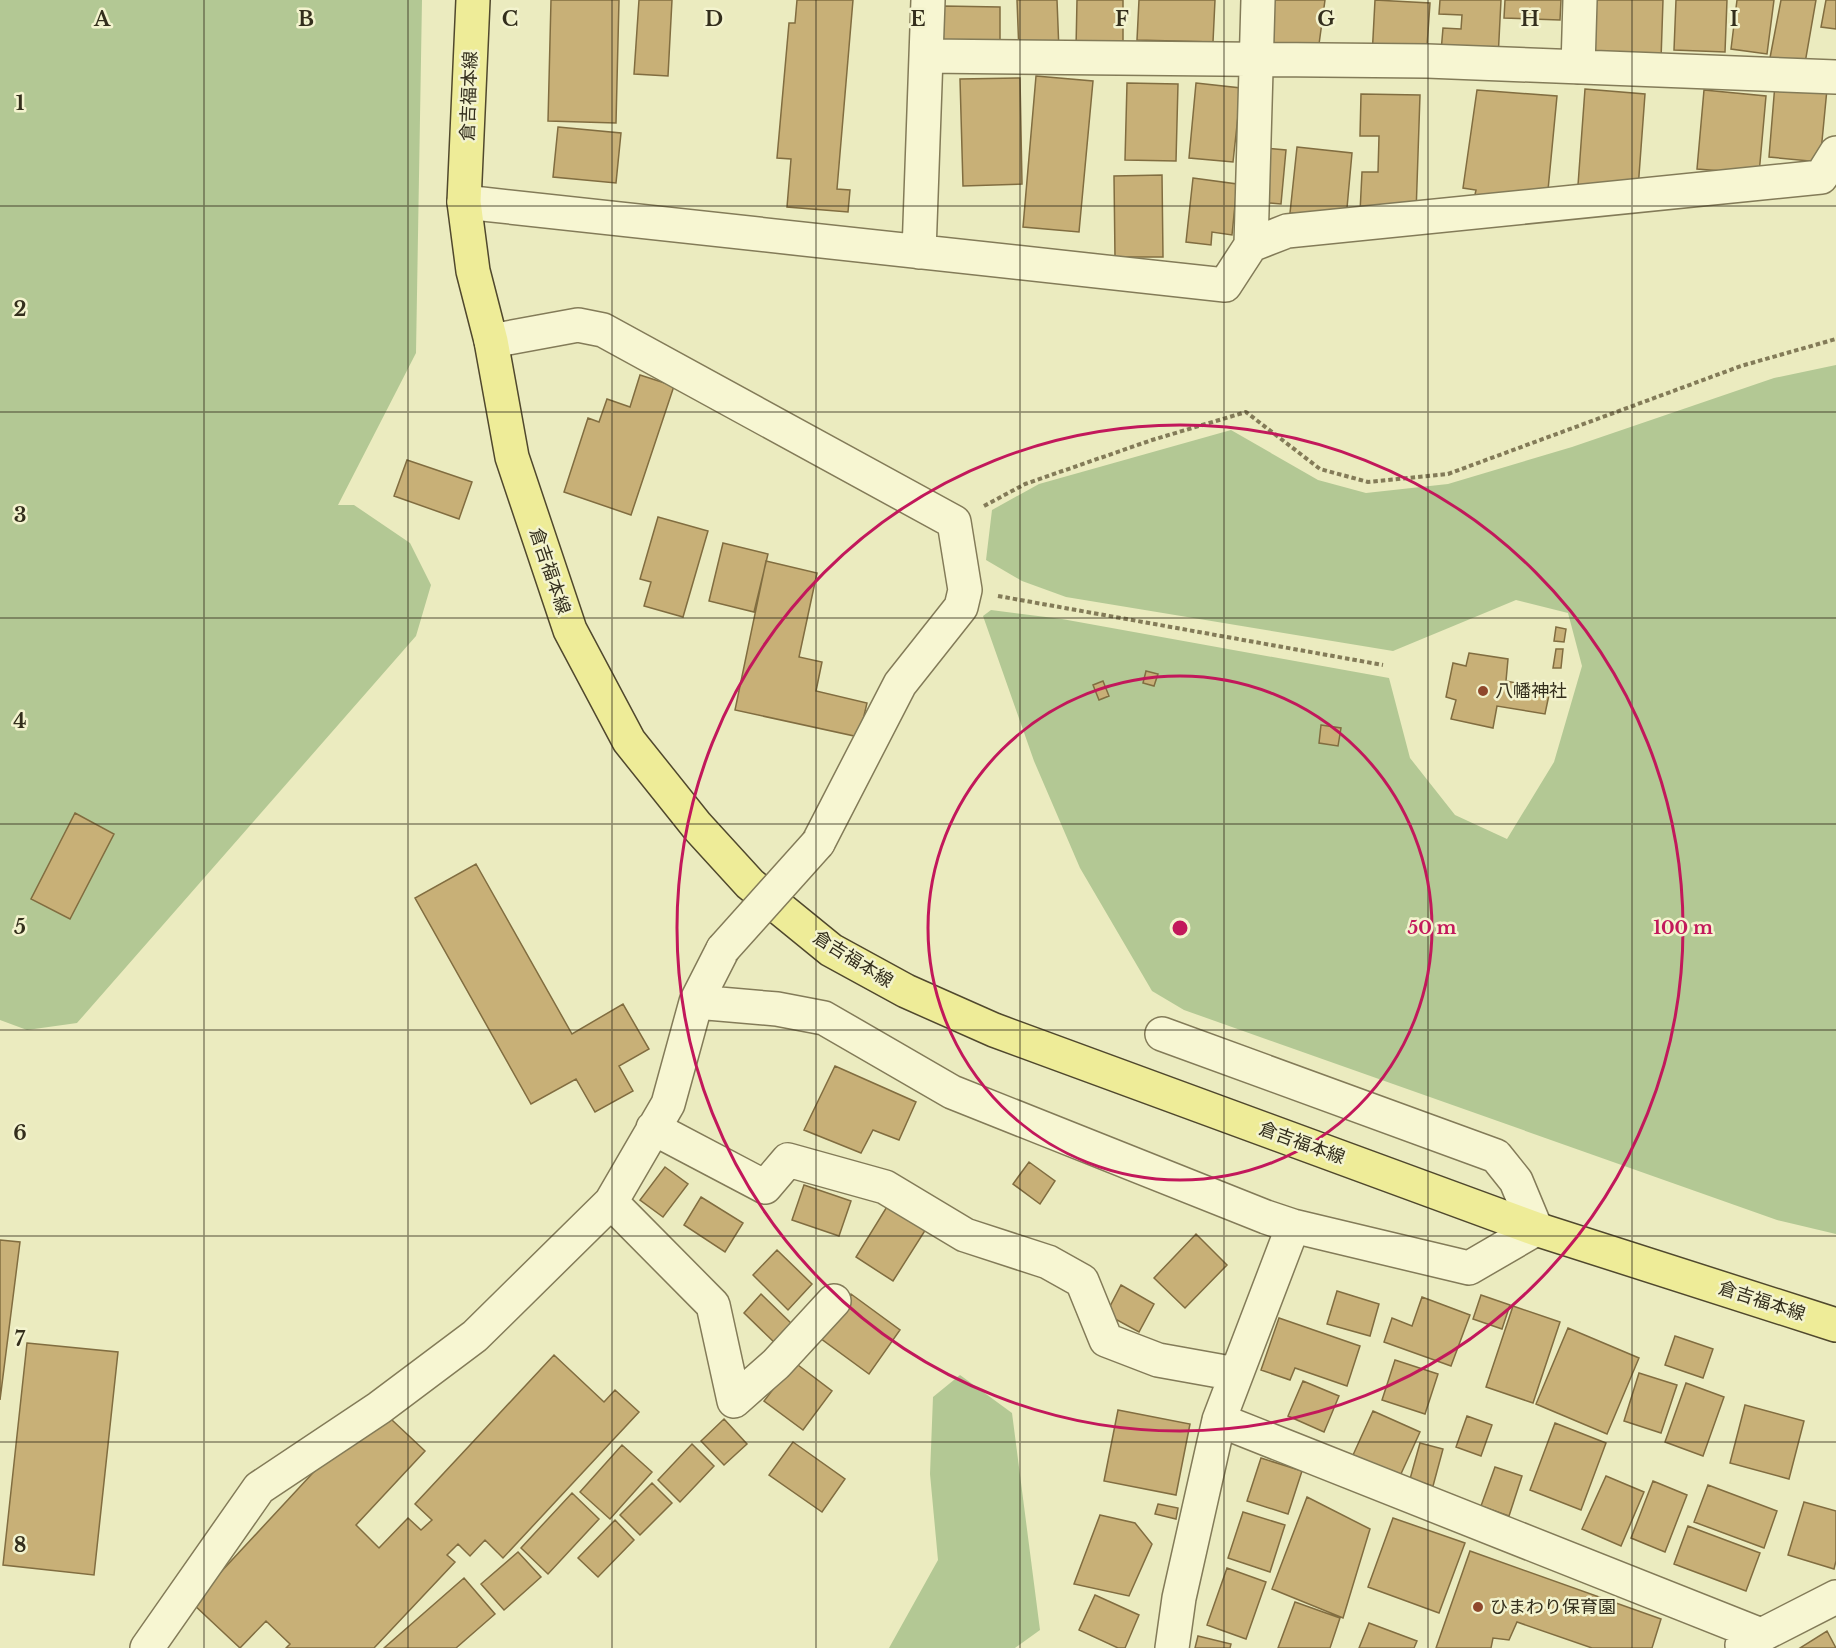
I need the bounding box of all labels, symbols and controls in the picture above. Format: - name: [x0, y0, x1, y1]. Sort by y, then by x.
- text: A: [93, 7, 111, 31]
- text: B: [298, 7, 314, 31]
- text: C: [502, 7, 518, 31]
- text: D: [705, 7, 723, 31]
- text: E: [910, 7, 926, 31]
- text: F: [1115, 7, 1129, 31]
- text: G: [1317, 7, 1335, 31]
- text: H: [1521, 7, 1540, 31]
- text: I: [1730, 7, 1738, 31]
- street label: 倉吉福本線: [456, 51, 482, 141]
- text: 1: [16, 91, 25, 115]
- text: 2: [13, 297, 27, 321]
- text: 3: [14, 503, 26, 527]
- street label: 倉吉福本線: [525, 525, 575, 617]
- place label: 八幡神社: [1495, 680, 1567, 702]
- marker: 八幡神社: [1476, 684, 1490, 698]
- text: 4: [13, 709, 27, 733]
- text: 5: [14, 915, 26, 939]
- text: 50 m: [1408, 917, 1457, 939]
- text: 100 m: [1653, 917, 1713, 939]
- centre of rings: [1170, 918, 1190, 938]
- street label: 倉吉福本線: [809, 926, 897, 992]
- street label: 倉吉福本線: [1256, 1117, 1348, 1169]
- text: 6: [13, 1121, 27, 1145]
- street label: 倉吉福本線: [1716, 1277, 1808, 1325]
- text: 7: [15, 1327, 26, 1351]
- text: 8: [14, 1533, 26, 1557]
- place label: ひまわり保育園: [1490, 1596, 1616, 1618]
- marker: ひまわり保育園: [1471, 1600, 1485, 1614]

